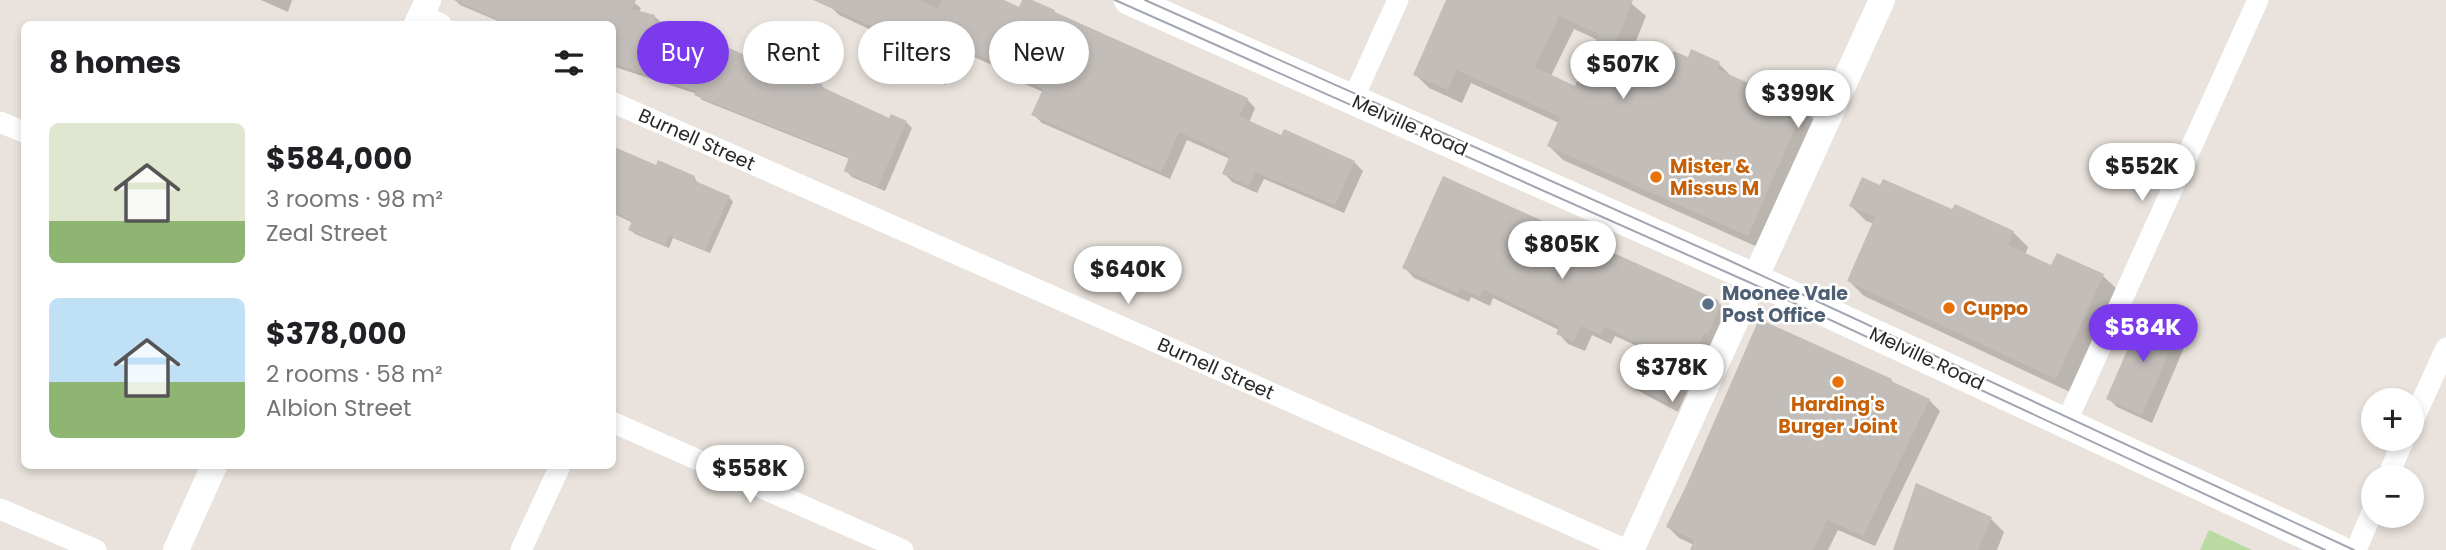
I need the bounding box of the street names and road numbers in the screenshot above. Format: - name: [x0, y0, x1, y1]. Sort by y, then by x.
- street label: Melville Road: [1348, 88, 1472, 163]
- street label: Burnell Street: [634, 102, 759, 177]
- street label: Melville Road: [1865, 320, 1989, 397]
- street label: Burnell Street: [1153, 331, 1278, 406]

